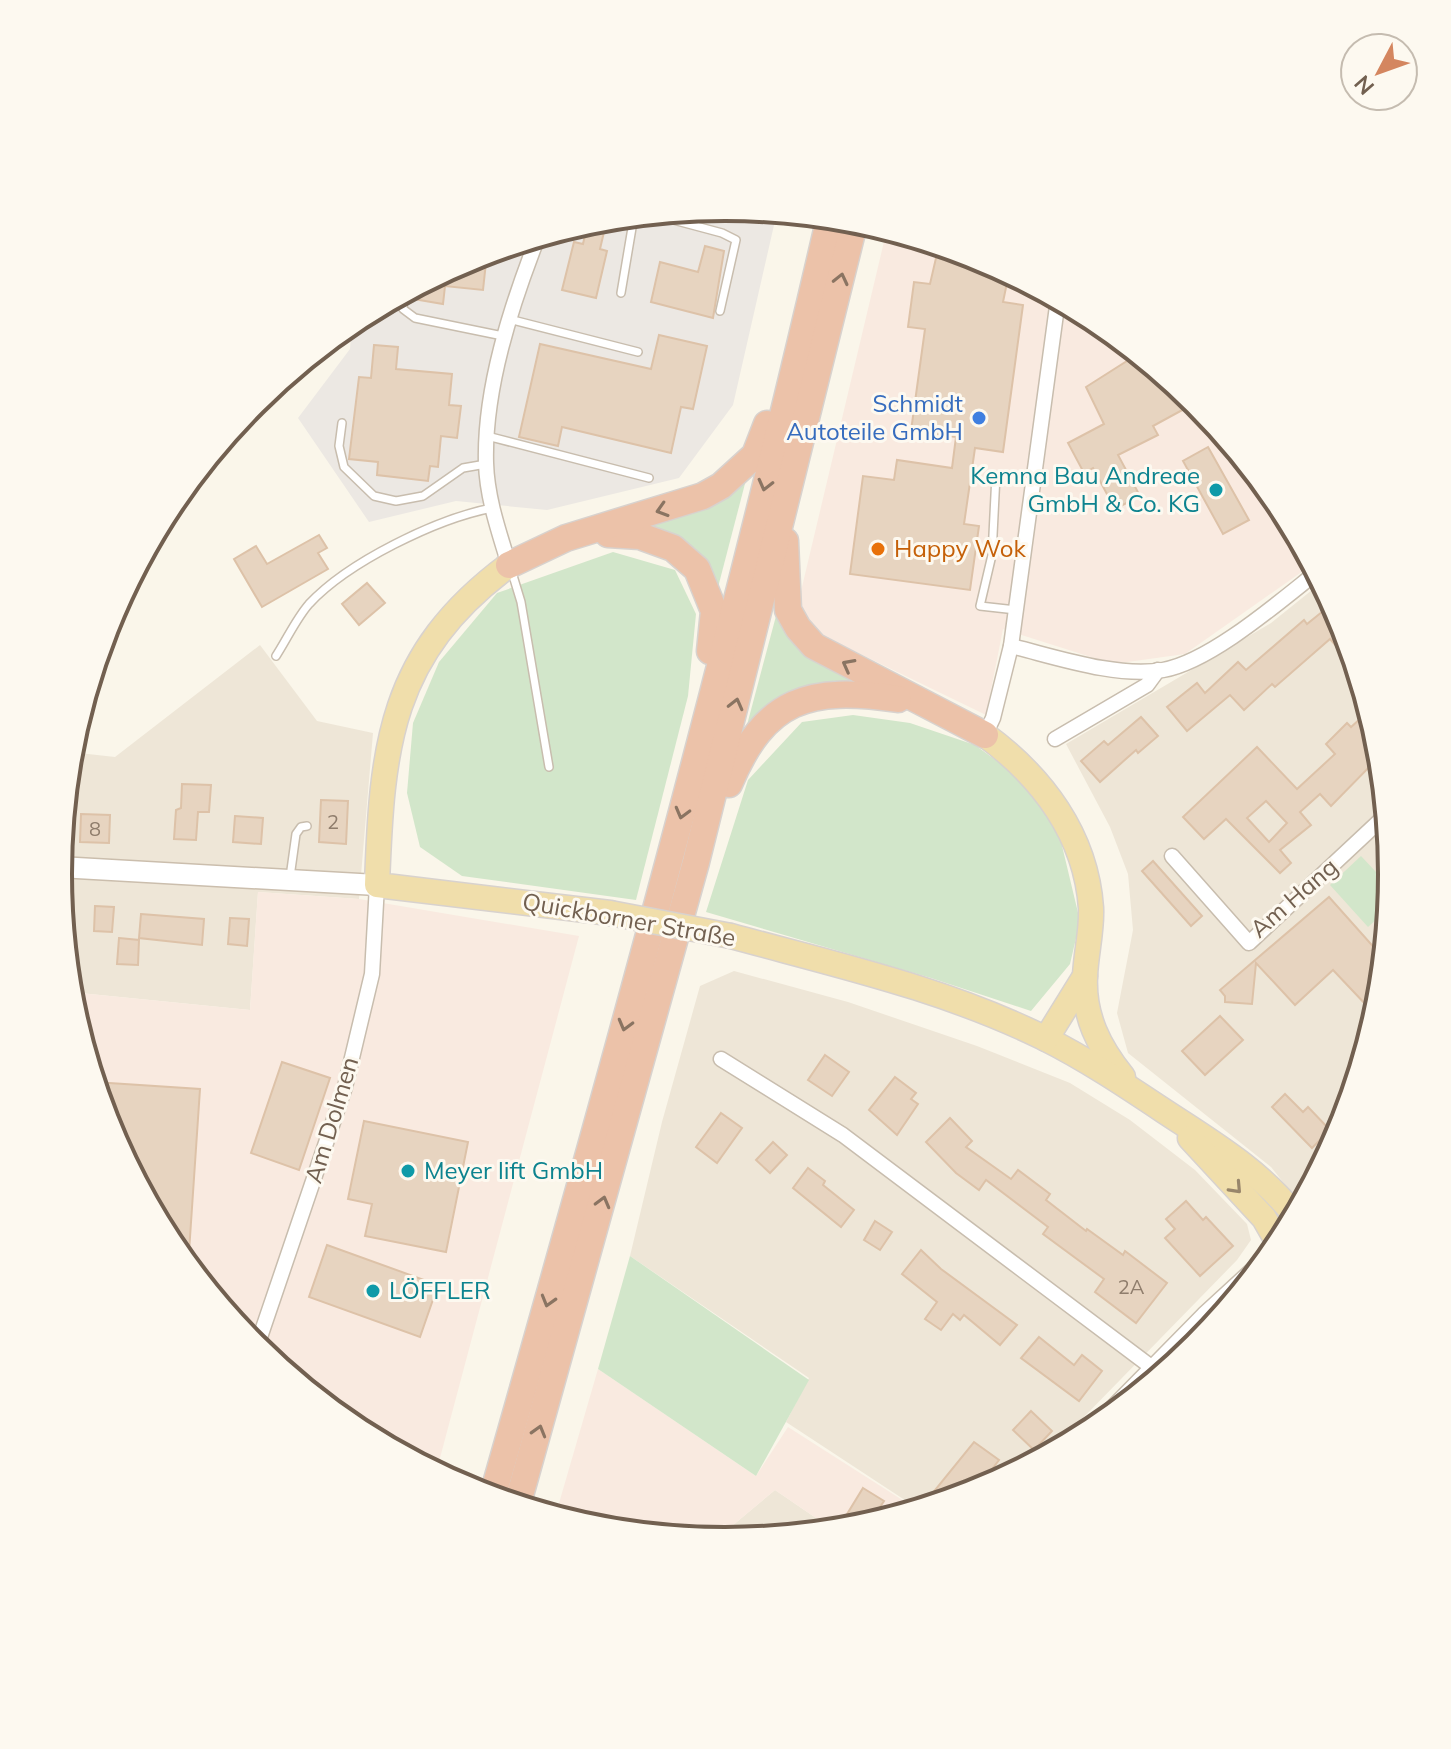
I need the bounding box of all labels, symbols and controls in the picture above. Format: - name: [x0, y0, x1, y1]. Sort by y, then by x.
- north arrow: [1339, 32, 1419, 112]
- text: N: [1348, 70, 1380, 101]
- one-way arrow: [832, 273, 849, 286]
- place label: Schmidt Autoteile GmbH: [786, 388, 963, 446]
- marker: Schmidt Autoteile GmbH: [970, 409, 988, 427]
- place label: Kemna Bau Andreae GmbH & Co. KG: [970, 460, 1200, 518]
- one-way arrow: [758, 478, 775, 492]
- marker: Kemna Bau Andreae GmbH & Co. KG: [1207, 481, 1225, 499]
- one-way arrow: [656, 501, 670, 517]
- place label: Happy Wok: [894, 533, 1026, 563]
- marker: Happy Wok: [869, 540, 887, 558]
- one-way arrow: [842, 659, 856, 674]
- one-way arrow: [726, 698, 743, 712]
- one-way arrow: [674, 806, 691, 819]
- house number: 2: [327, 809, 339, 834]
- house number: 8: [89, 816, 101, 841]
- street label: Am Hang: [1243, 851, 1343, 943]
- street label: Quickborner Straße: [520, 886, 738, 953]
- one-way arrow: [618, 1017, 634, 1031]
- street label: Am Dolmen: [298, 1053, 364, 1186]
- place label: Meyer lift GmbH: [424, 1155, 603, 1185]
- marker: Meyer lift GmbH: [399, 1162, 417, 1180]
- one-way arrow: [1227, 1179, 1242, 1193]
- one-way arrow: [594, 1195, 611, 1209]
- house number: 2A: [1118, 1274, 1145, 1299]
- place label: LÖFFLER: [389, 1275, 491, 1305]
- marker: LÖFFLER: [364, 1282, 382, 1300]
- one-way arrow: [541, 1294, 557, 1308]
- one-way arrow: [530, 1424, 546, 1438]

